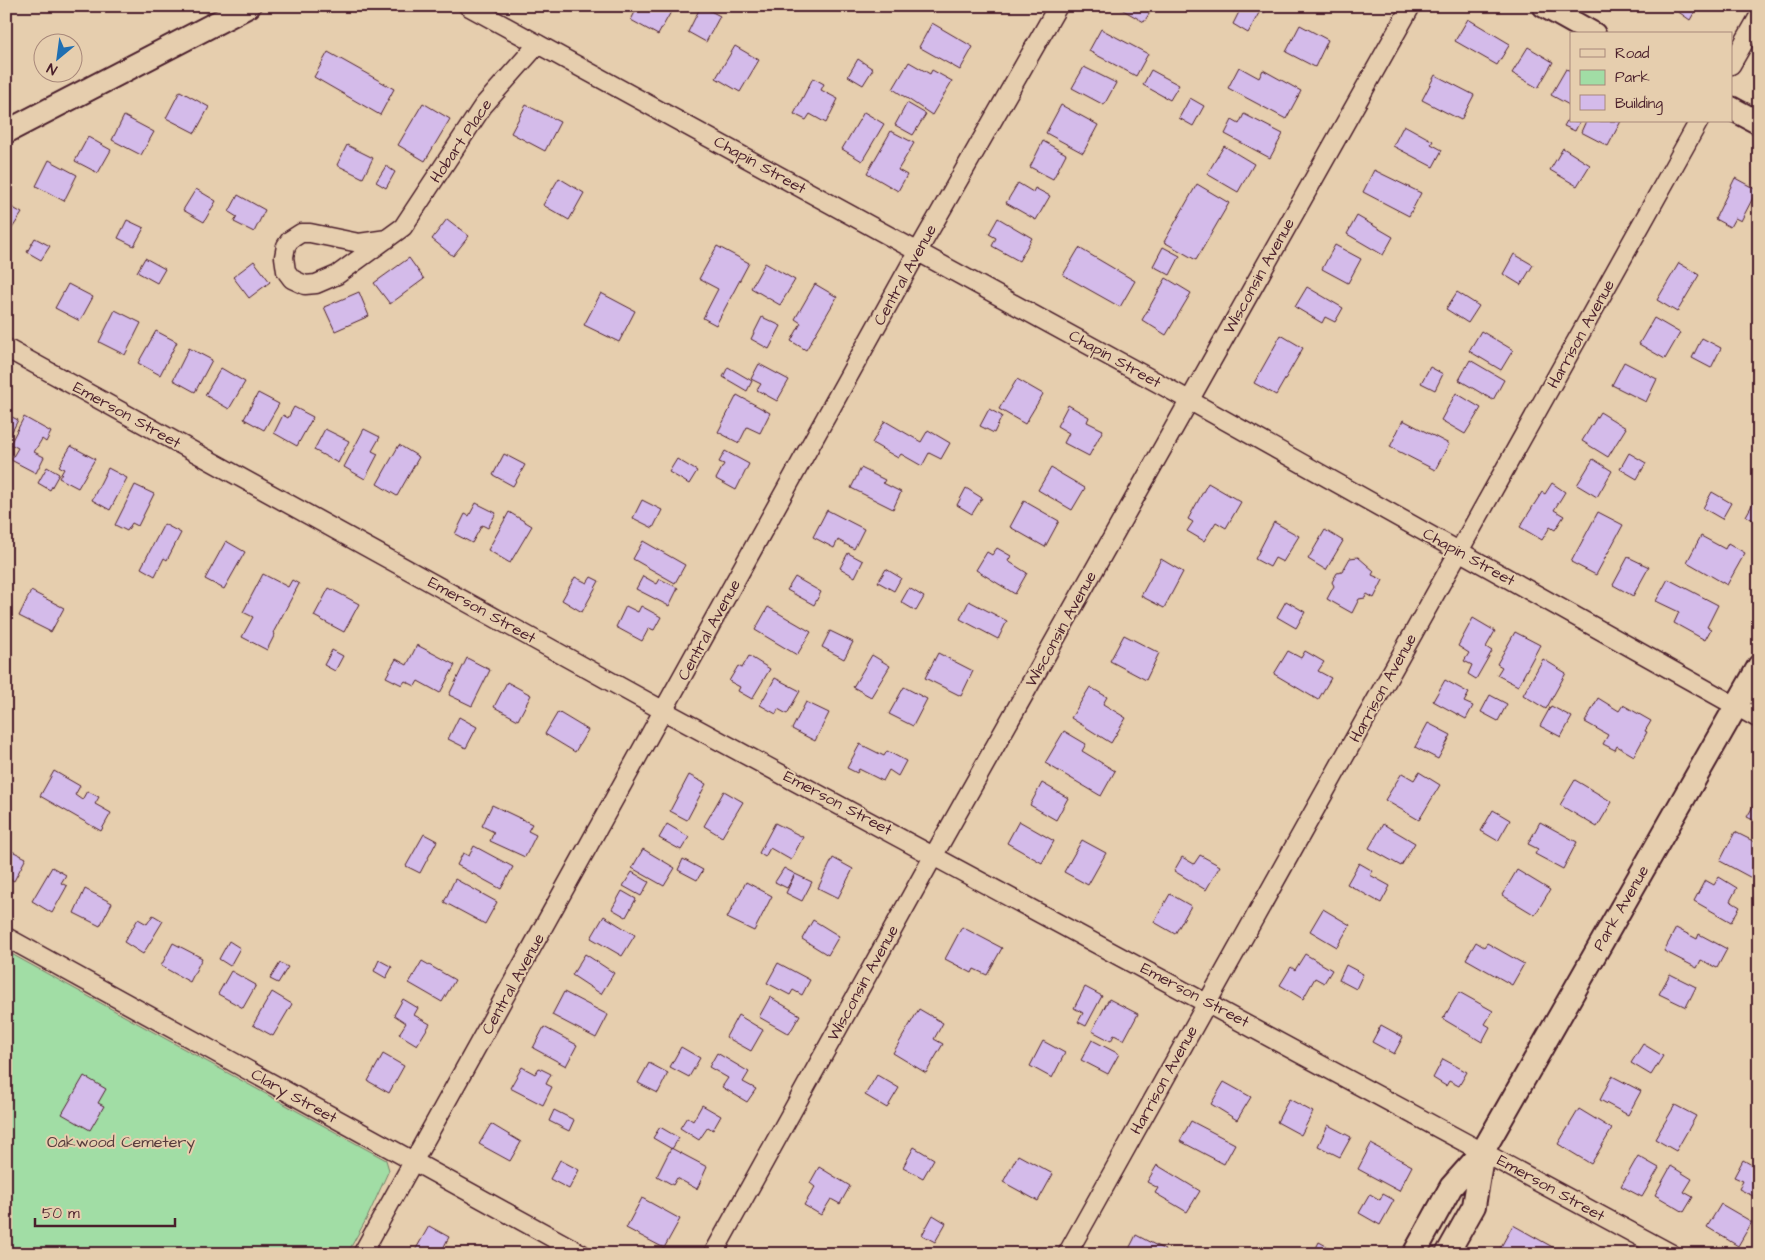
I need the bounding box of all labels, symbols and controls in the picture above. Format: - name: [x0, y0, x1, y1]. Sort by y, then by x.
- north arrow: [32, 32, 82, 82]
- legend: [1570, 32, 1732, 122]
- text: Road: [1615, 43, 1650, 64]
- text: N: [43, 58, 61, 79]
- text: Park: [1615, 67, 1650, 88]
- text: Building: [1615, 93, 1663, 115]
- street label: Hobart Place: [425, 94, 497, 187]
- street label: Chapin Street: [710, 131, 811, 200]
- street label: Wisconsin Avenue: [1218, 214, 1300, 338]
- street label: Central Avenue: [868, 220, 942, 329]
- street label: Harrison Avenue: [1542, 275, 1620, 392]
- street label: Chapin Street: [1065, 325, 1166, 394]
- street label: Emerson Street: [69, 376, 185, 454]
- street label: Chapin Street: [1419, 523, 1520, 592]
- street label: Wisconsin Avenue: [1020, 567, 1102, 691]
- street label: Emerson Street: [424, 571, 540, 649]
- street label: Central Avenue: [672, 575, 746, 684]
- street label: Harrison Avenue: [1344, 629, 1422, 746]
- street label: Emerson Street: [780, 765, 897, 841]
- street label: Park Avenue: [1588, 861, 1655, 955]
- street label: Wisconsin Avenue: [822, 921, 904, 1045]
- street label: Central Avenue: [476, 929, 550, 1038]
- street label: Emerson Street: [1137, 957, 1254, 1033]
- street label: Harrison Avenue: [1125, 1021, 1203, 1138]
- street label: Clary Street: [246, 1063, 341, 1130]
- park label: Oakwood Cemetery: [47, 1131, 195, 1154]
- street label: Emerson Street: [1493, 1149, 1609, 1227]
- scale bar: [35, 1195, 175, 1227]
- text: 50 m: [42, 1203, 80, 1224]

